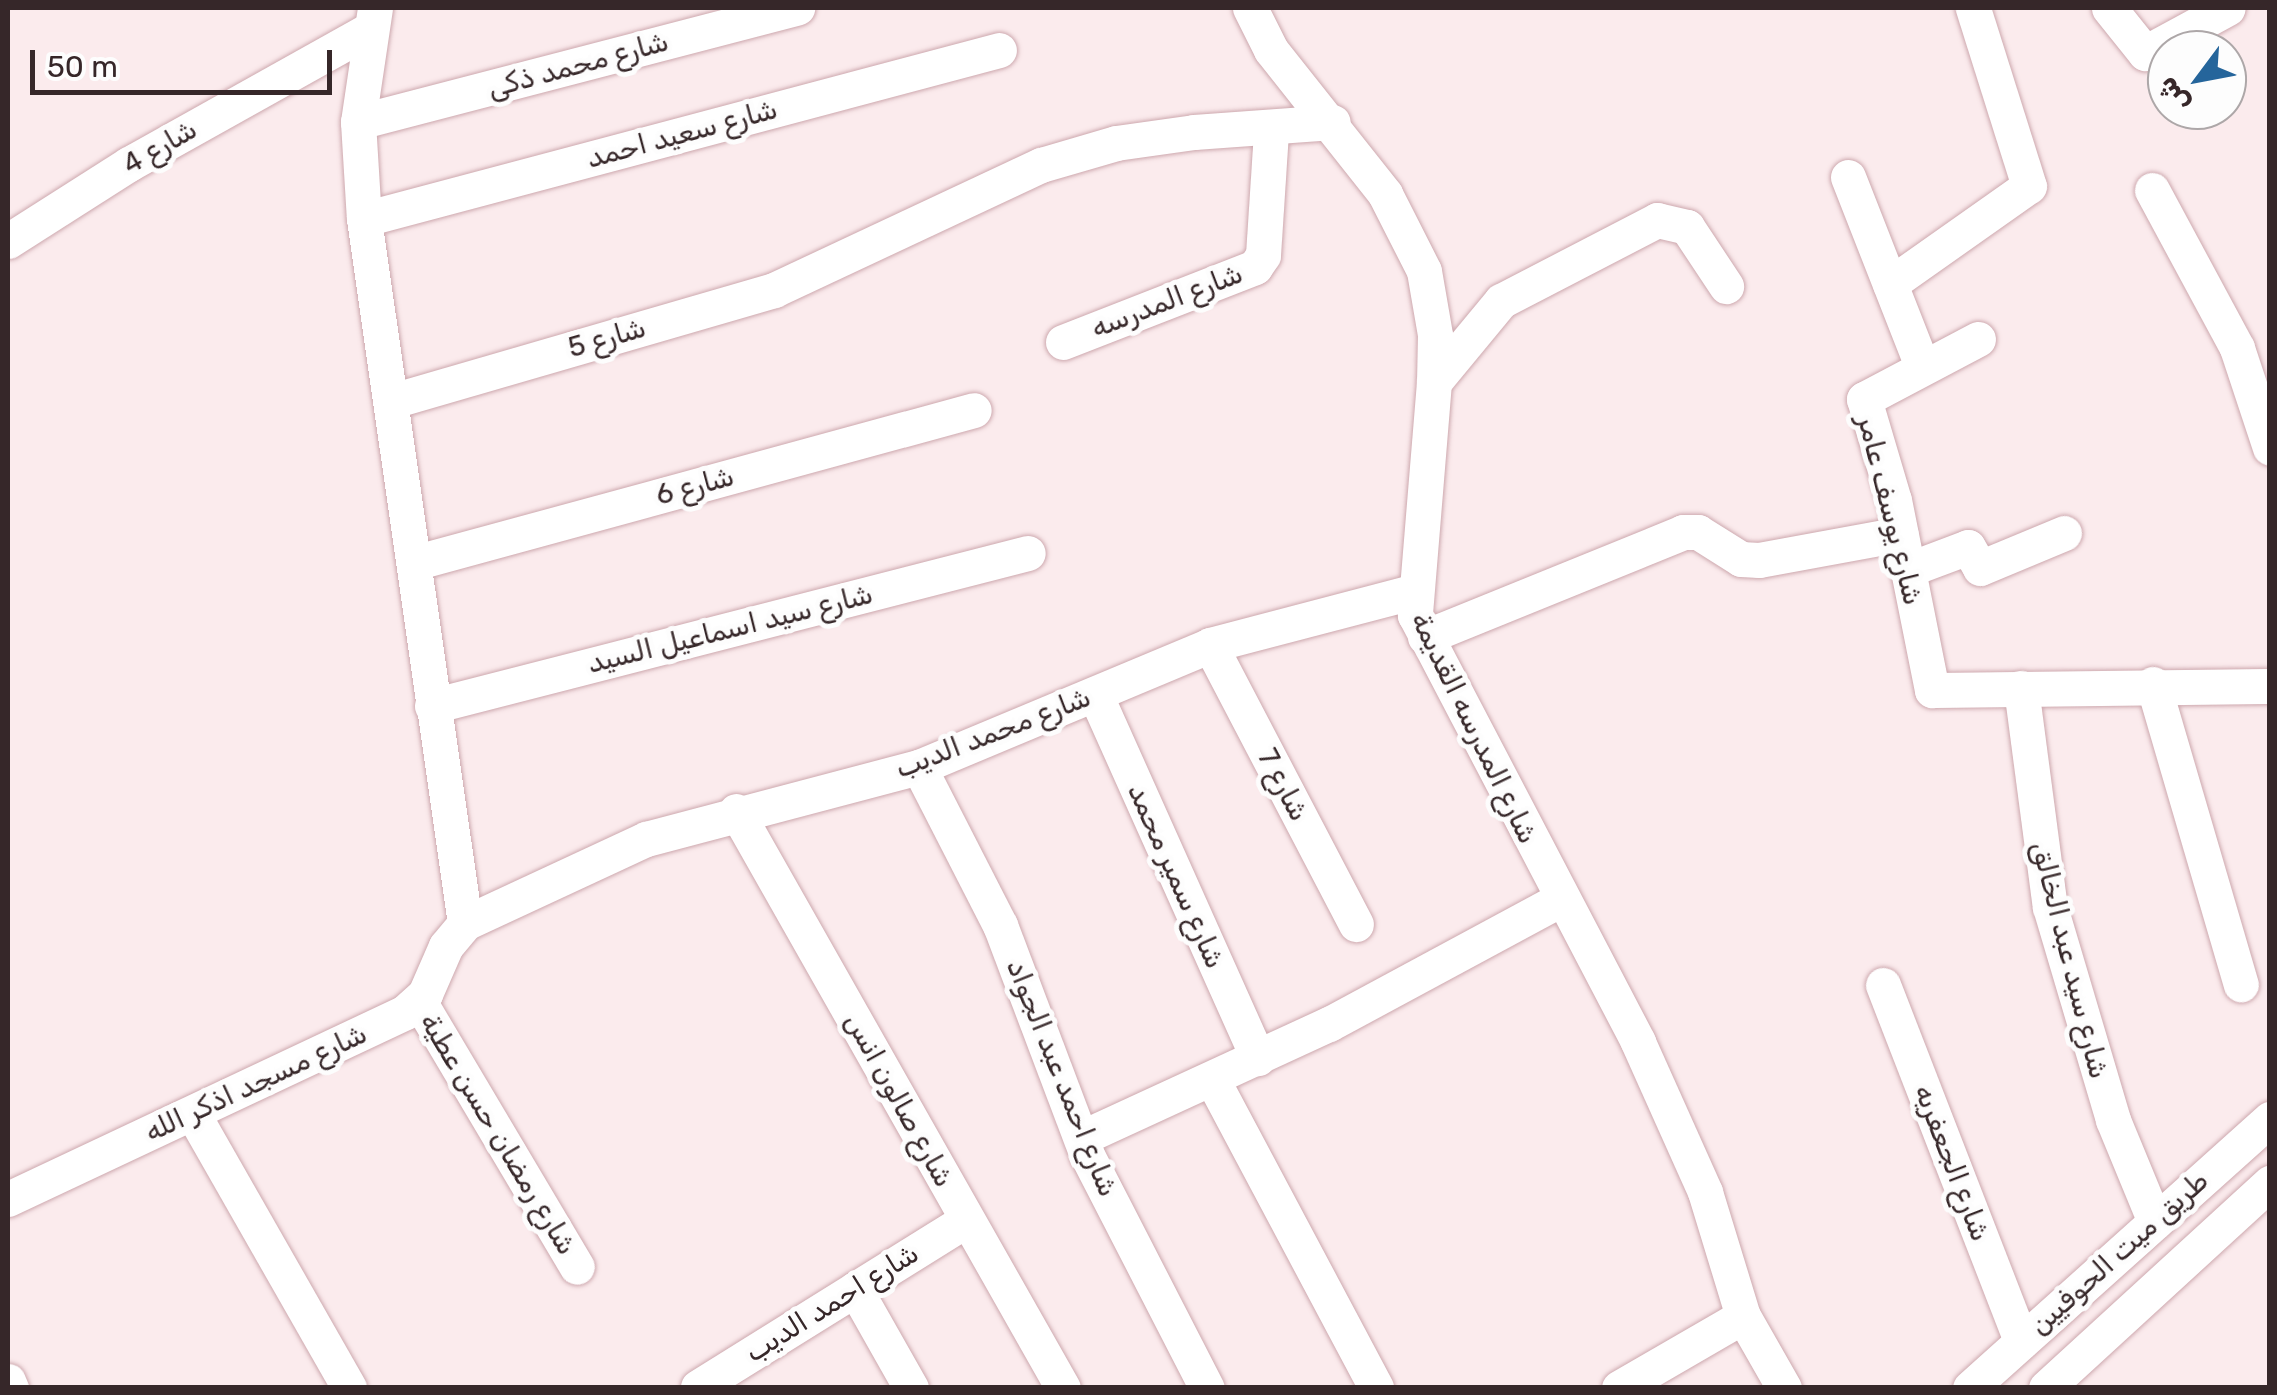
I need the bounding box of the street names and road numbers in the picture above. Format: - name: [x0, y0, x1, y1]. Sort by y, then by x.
- street label: شارع محمد ذكى: [484, 25, 672, 105]
- street label: شارع سعيد احمد: [583, 92, 781, 176]
- street label: شارع 4: [117, 112, 203, 182]
- street label: شارع المدرسه: [1087, 257, 1247, 345]
- street label: شارع 5: [564, 311, 650, 365]
- street label: شارع يوسف عامر: [1850, 411, 1930, 609]
- street label: شارع 6: [652, 459, 738, 513]
- street label: شارع سيد اسماعيل السيد: [584, 577, 876, 681]
- street label: شارع المدرسه القديمة: [1403, 607, 1545, 849]
- street label: شارع محمد الديب: [891, 680, 1095, 786]
- street label: شارع 7: [1250, 743, 1316, 827]
- street label: شارع سمير محمد: [1120, 778, 1232, 974]
- street label: شارع سيد عبد الخالق: [2024, 838, 2116, 1082]
- street label: شارع احمد عبد الجواد: [999, 954, 1125, 1202]
- street label: شارع رمضان حسن عطية: [413, 1007, 583, 1261]
- street label: شارع صالون انس: [837, 1007, 961, 1193]
- street label: شارع مسجد اذكر الله: [140, 1017, 372, 1149]
- street label: شارع الجعفريه: [1907, 1080, 1997, 1246]
- street label: طريق ميت الحوفيين: [2023, 1164, 2215, 1342]
- street label: شارع احمد الديب: [739, 1236, 925, 1370]

